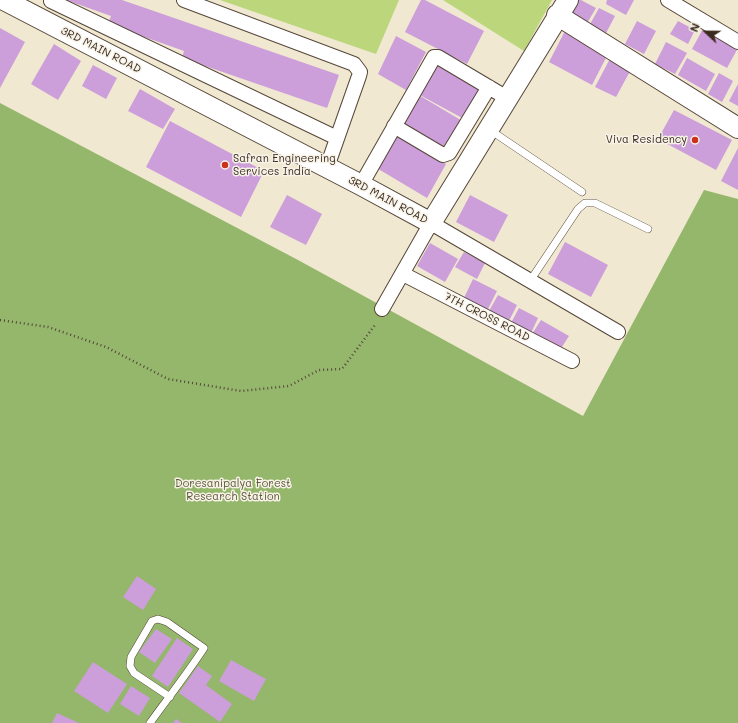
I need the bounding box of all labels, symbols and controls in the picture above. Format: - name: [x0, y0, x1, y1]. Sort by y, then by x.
- north arrow: [686, 12, 726, 52]
- text: N: [686, 21, 703, 34]
- street label: 3RD MAIN ROAD: [59, 24, 143, 76]
- place label: Viva Residency: [606, 133, 687, 147]
- marker: Viva Residency: [690, 135, 700, 145]
- place label: Safran Engineering Services India: [233, 152, 336, 178]
- marker: Safran Engineering Services India: [220, 160, 230, 170]
- street label: 3RD MAIN ROAD: [346, 173, 430, 227]
- street label: 7TH CROSS ROAD: [442, 290, 532, 344]
- park label: Doresanipalya Forest Research Station: [175, 477, 291, 503]

